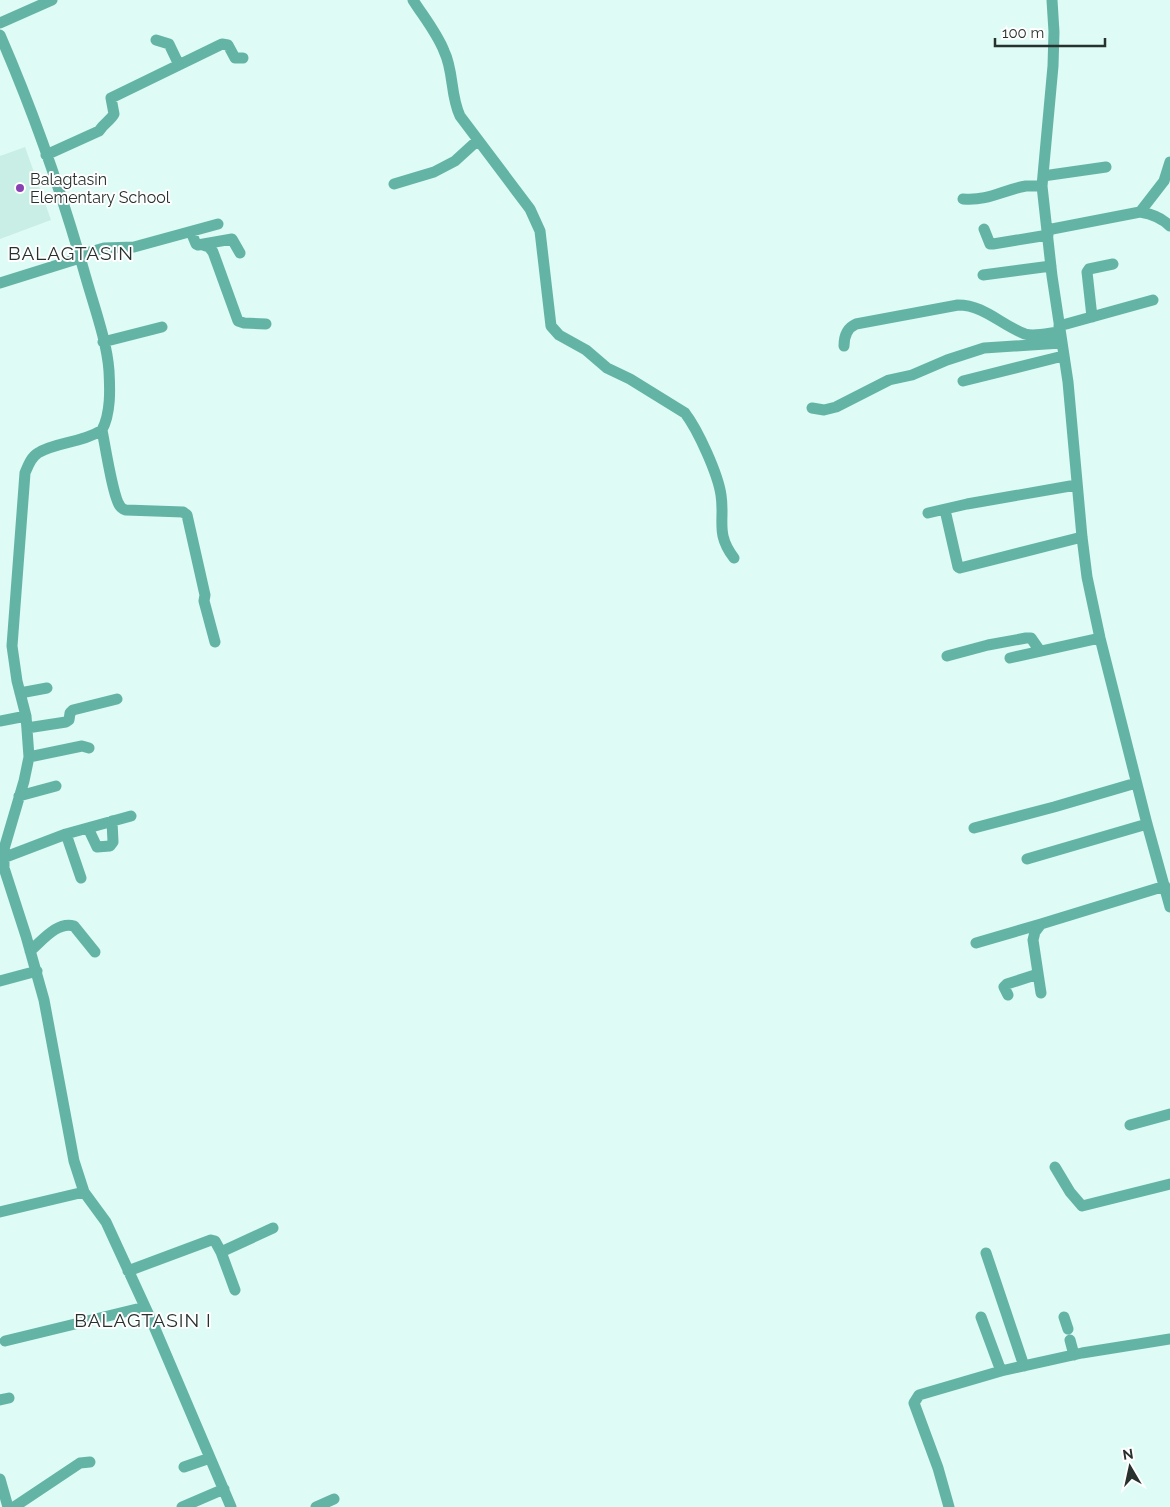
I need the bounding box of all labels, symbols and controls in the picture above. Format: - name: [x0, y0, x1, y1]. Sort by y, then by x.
- scale bar: [995, 15, 1105, 47]
- text: 100 m: [1002, 24, 1044, 42]
- place label: Balagtasin Elementary School: [30, 170, 171, 207]
- marker: Balagtasin Elementary School: [14, 182, 26, 194]
- district label: BALAGTASIN: [8, 242, 134, 264]
- district label: BALAGTASIN I: [74, 1309, 212, 1331]
- north arrow: [1105, 1442, 1155, 1492]
- text: N: [1121, 1445, 1134, 1463]

